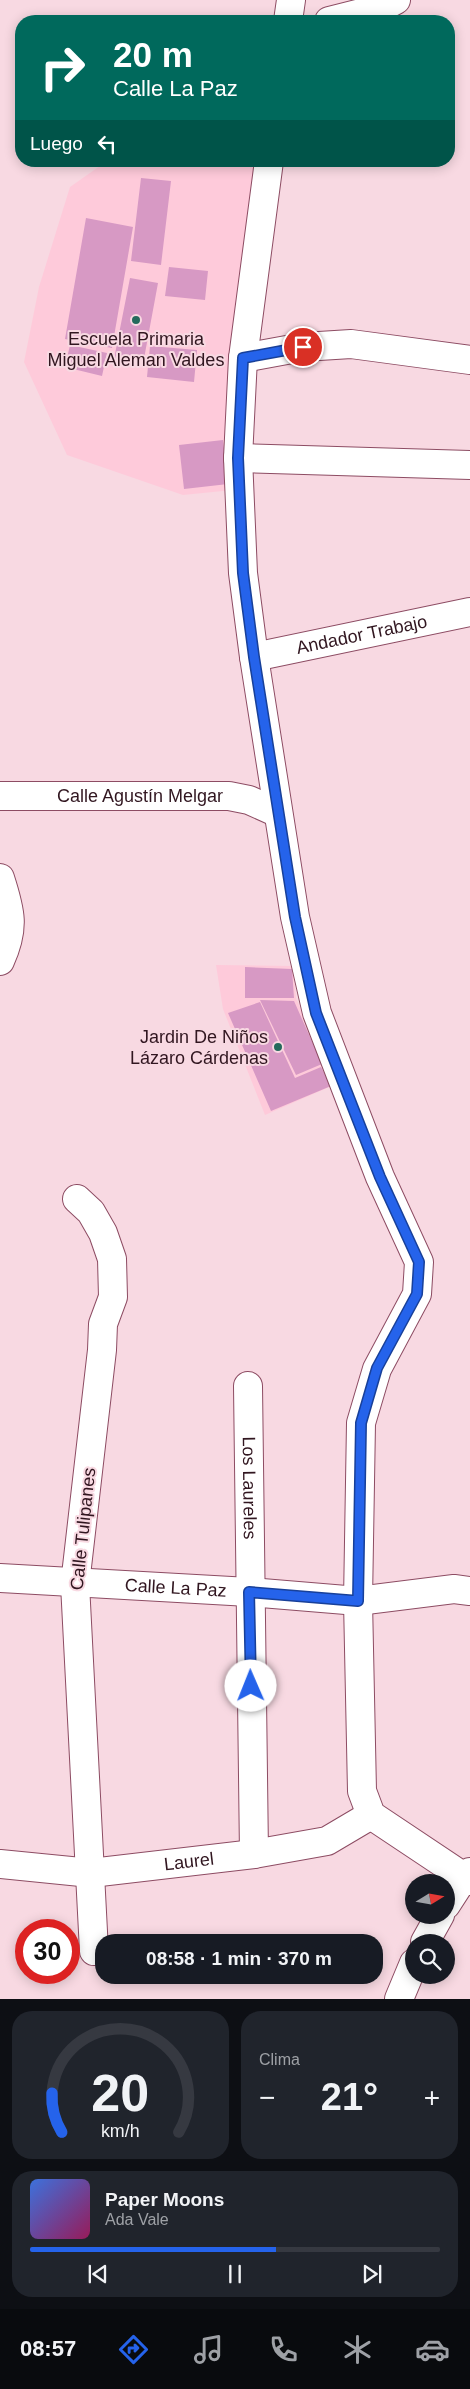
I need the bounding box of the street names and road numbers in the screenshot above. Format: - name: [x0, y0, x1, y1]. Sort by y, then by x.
- street label: Andador Trabajo: [294, 611, 429, 658]
- street label: Calle Agustín Melgar: [57, 786, 223, 806]
- street label: Los Laureles: [239, 1436, 260, 1540]
- street label: Calle Tulipanes: [67, 1467, 99, 1591]
- street label: Calle La Paz: [124, 1575, 227, 1601]
- street label: Laurel: [163, 1849, 215, 1874]

